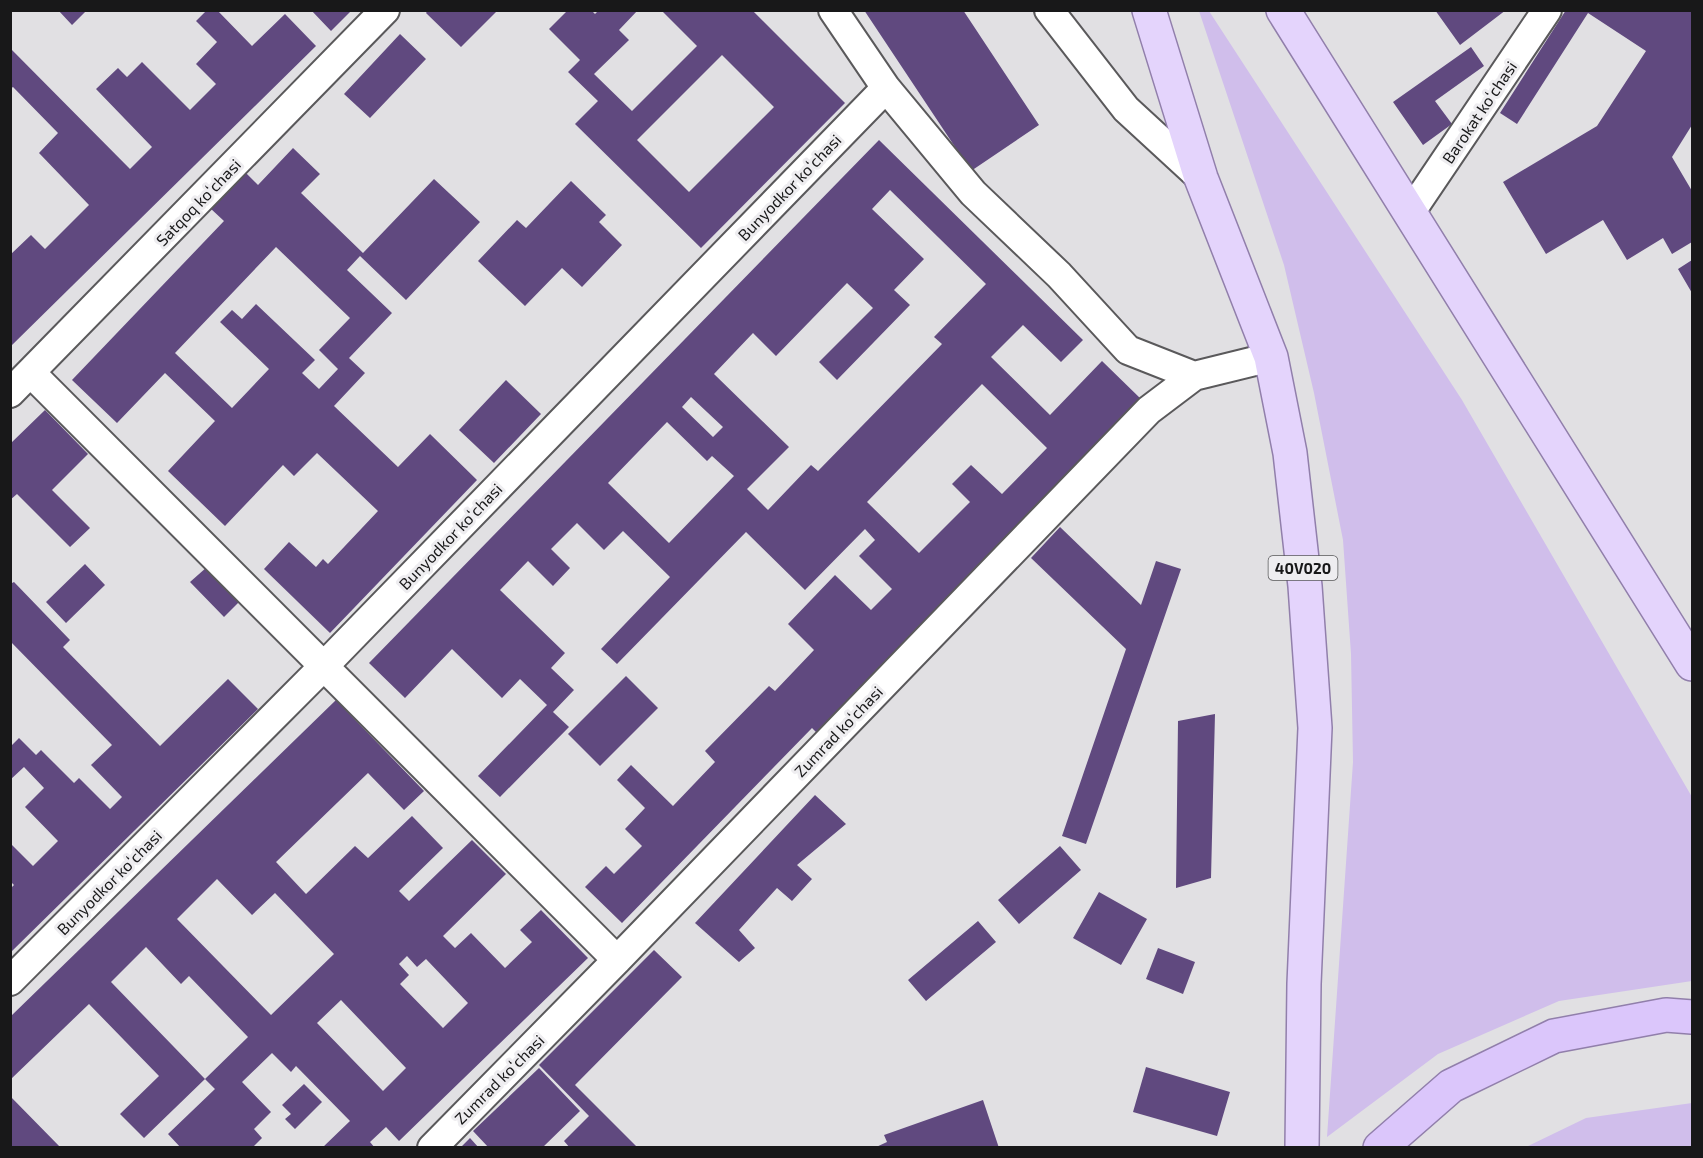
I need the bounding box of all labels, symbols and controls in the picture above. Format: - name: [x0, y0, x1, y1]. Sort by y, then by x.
- street label: Barokat koʻchasi: [1438, 57, 1520, 167]
- street label: Bunyodkor koʻchasi: [733, 130, 845, 244]
- street label: Satqoq koʻchasi: [152, 155, 244, 249]
- street label: Bunyodkor koʻchasi: [394, 479, 506, 593]
- road number: 40V020: [1268, 556, 1338, 580]
- street label: Zumrad koʻchasi: [790, 682, 886, 780]
- street label: Bunyodkor koʻchasi: [53, 826, 165, 938]
- street label: Zumrad koʻchasi: [450, 1030, 548, 1128]

